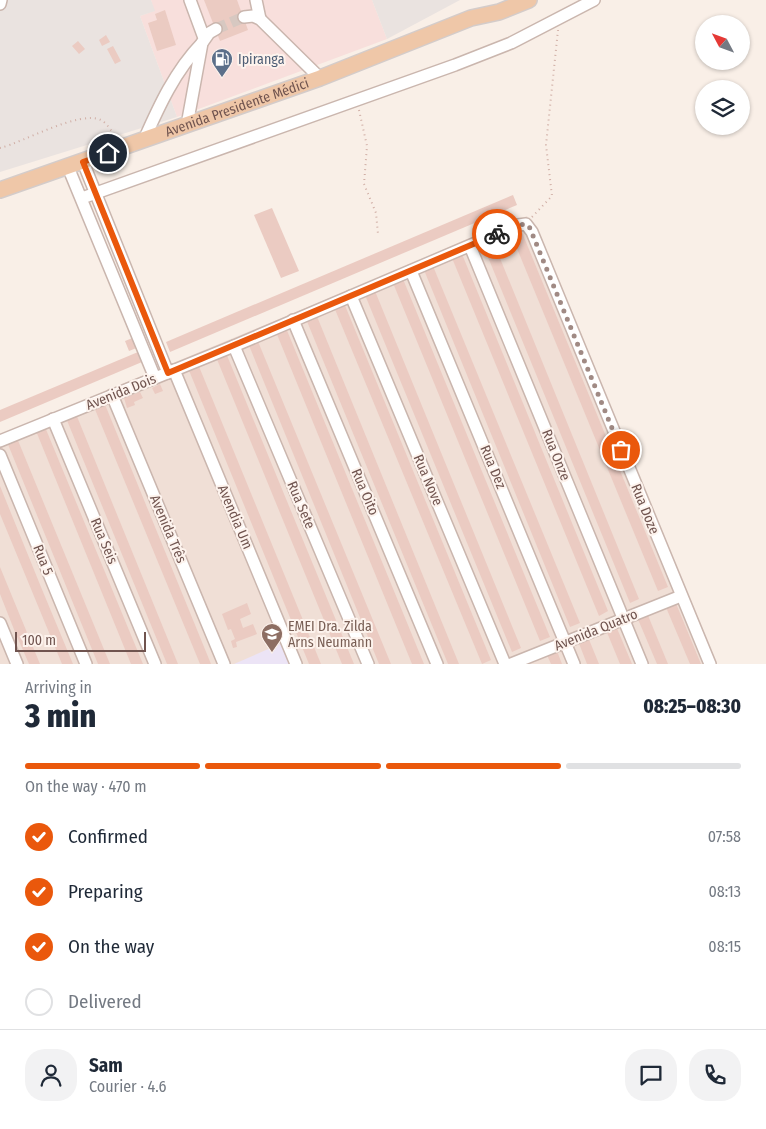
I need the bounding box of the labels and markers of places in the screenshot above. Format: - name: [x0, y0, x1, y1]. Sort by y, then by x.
- fuel station icon: Ipiranga: [210, 47, 234, 78]
- place label: Ipiranga: [238, 51, 285, 68]
- pin: [87, 132, 129, 174]
- pin: [600, 429, 642, 471]
- place label: EMEI Dra. Zilda Arns Neumann: [288, 618, 372, 651]
- school or university icon: EMEI Dra. Zilda Arns Neumann: [260, 622, 284, 653]

